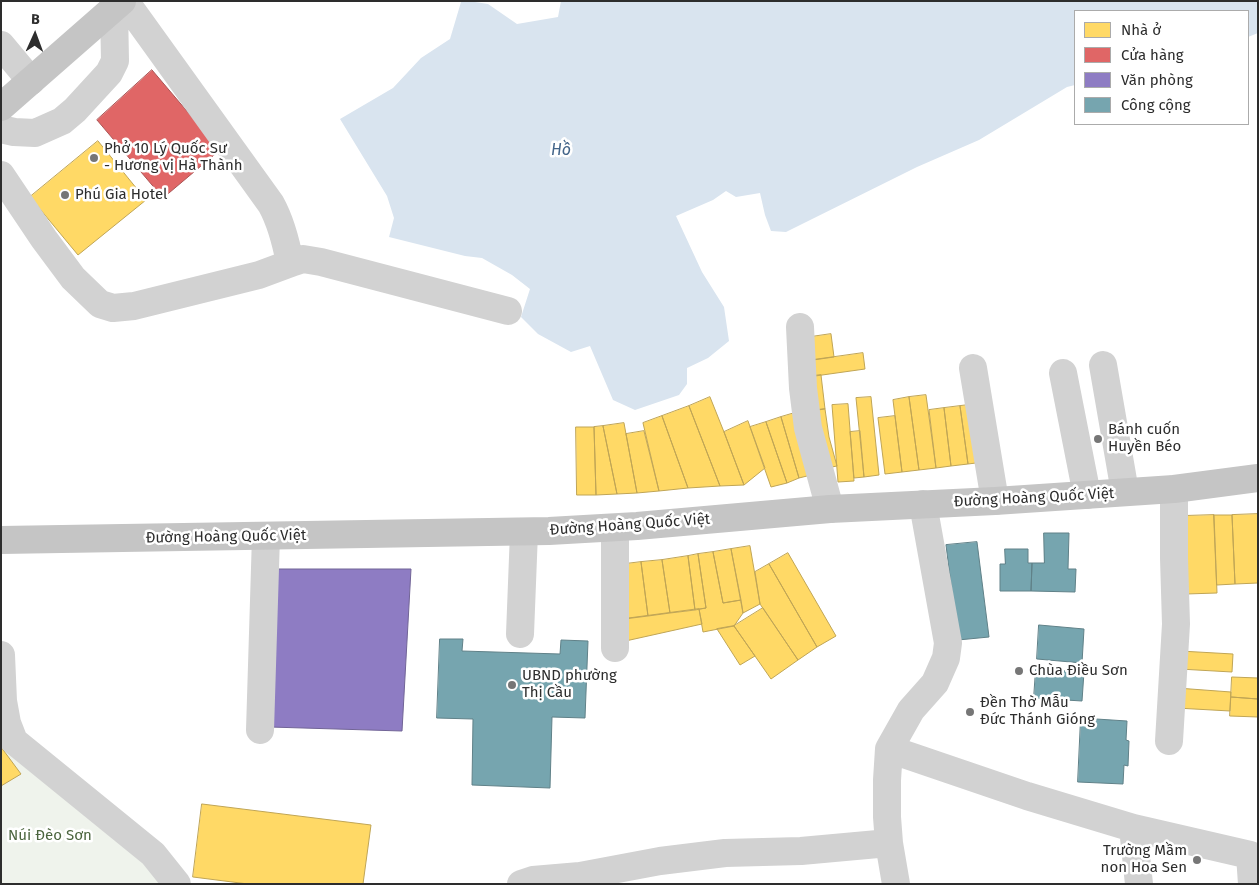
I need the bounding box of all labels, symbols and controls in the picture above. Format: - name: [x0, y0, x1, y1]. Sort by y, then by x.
- north arrow: [10, 10, 60, 60]
- legend: [1074, 10, 1249, 125]
- text: B: [31, 11, 40, 28]
- text: Nhà ở: [1121, 21, 1161, 39]
- text: Cửa hàng: [1121, 46, 1184, 64]
- text: Văn phòng: [1121, 71, 1193, 89]
- text: Công cộng: [1121, 96, 1191, 114]
- place label: Phở 10 Lý Quốc Sư - Hương vị Hà Thành: [104, 140, 243, 175]
- water label: Hồ: [551, 141, 571, 161]
- marker: Phở 10 Lý Quốc Sư - Hương vị Hà Thành: [88, 152, 100, 164]
- place label: Phú Gia Hotel: [75, 186, 167, 204]
- marker: Phú Gia Hotel: [59, 189, 71, 201]
- place label: Bánh cuốn Huyền Béo: [1108, 421, 1181, 456]
- marker: Bánh cuốn Huyền Béo: [1092, 433, 1104, 445]
- street label: Đường Hoàng Quốc Việt: [953, 485, 1115, 511]
- street label: Đường Hoàng Quốc Việt: [549, 510, 711, 540]
- street label: Đường Hoàng Quốc Việt: [145, 527, 307, 547]
- place label: Chùa Điều Sơn: [1029, 662, 1128, 680]
- marker: Chùa Điều Sơn: [1013, 665, 1025, 677]
- place label: UBND phường Thị Cầu: [522, 667, 617, 702]
- marker: UBND phường Thị Cầu: [506, 679, 518, 691]
- place label: Đền Thờ Mẫu Đức Thánh Gióng: [980, 694, 1095, 729]
- marker: Đền Thờ Mẫu Đức Thánh Gióng: [964, 706, 976, 718]
- park label: Núi Đèo Sơn: [8, 827, 92, 845]
- place label: Trường Mầm non Hoa Sen: [1101, 842, 1187, 877]
- marker: Trường Mầm non Hoa Sen: [1191, 854, 1203, 866]

